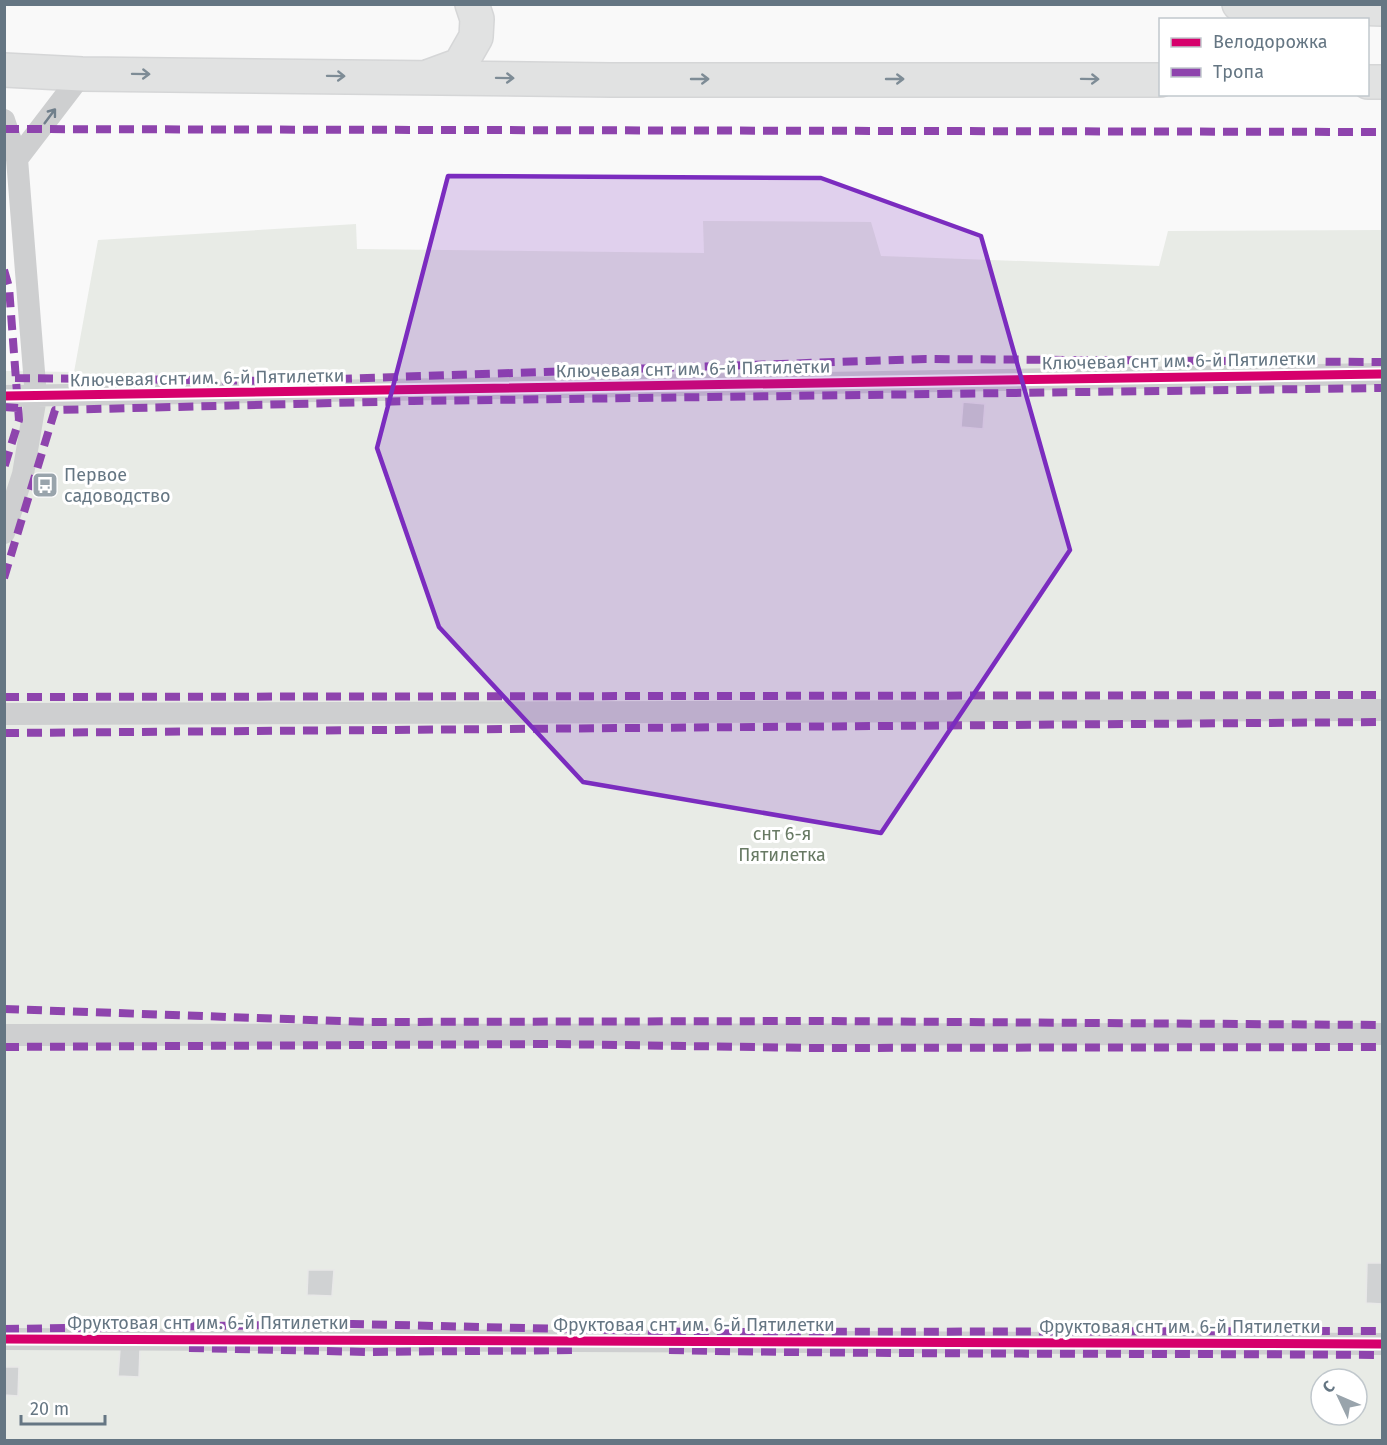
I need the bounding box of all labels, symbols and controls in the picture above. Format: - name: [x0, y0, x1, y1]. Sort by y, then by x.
- legend: [1159, 18, 1369, 96]
- text: Велодорожка: [1213, 31, 1328, 53]
- text: Тропа: [1213, 61, 1264, 83]
- one-way arrow: [130, 69, 150, 80]
- one-way arrow: [325, 71, 345, 82]
- one-way arrow: [494, 72, 514, 84]
- one-way arrow: [689, 73, 709, 85]
- one-way arrow: [884, 73, 904, 85]
- one-way arrow: [1079, 73, 1099, 85]
- one-way arrow: [43, 109, 56, 125]
- street label: Ключевая снт им. 6-й Пятилетки: [1041, 348, 1317, 374]
- street label: Ключевая снт им. 6-й Пятилетки: [555, 356, 831, 382]
- street label: Ключевая снт им. 6-й Пятилетки: [69, 365, 345, 391]
- place label: Первое садоводство: [64, 464, 170, 507]
- bus stop icon: Первое садоводство: [30, 470, 60, 500]
- park label: снт 6-я Пятилетка: [738, 823, 826, 866]
- street label: Фруктовая снт им. 6-й Пятилетки: [67, 1312, 349, 1334]
- street label: Фруктовая снт им. 6-й Пятилетки: [553, 1314, 835, 1336]
- street label: Фруктовая снт им. 6-й Пятилетки: [1039, 1316, 1321, 1338]
- north arrow: [1309, 1367, 1369, 1427]
- text: С: [1319, 1376, 1339, 1397]
- scale bar: [21, 1388, 105, 1426]
- text: 20 m: [30, 1398, 69, 1420]

